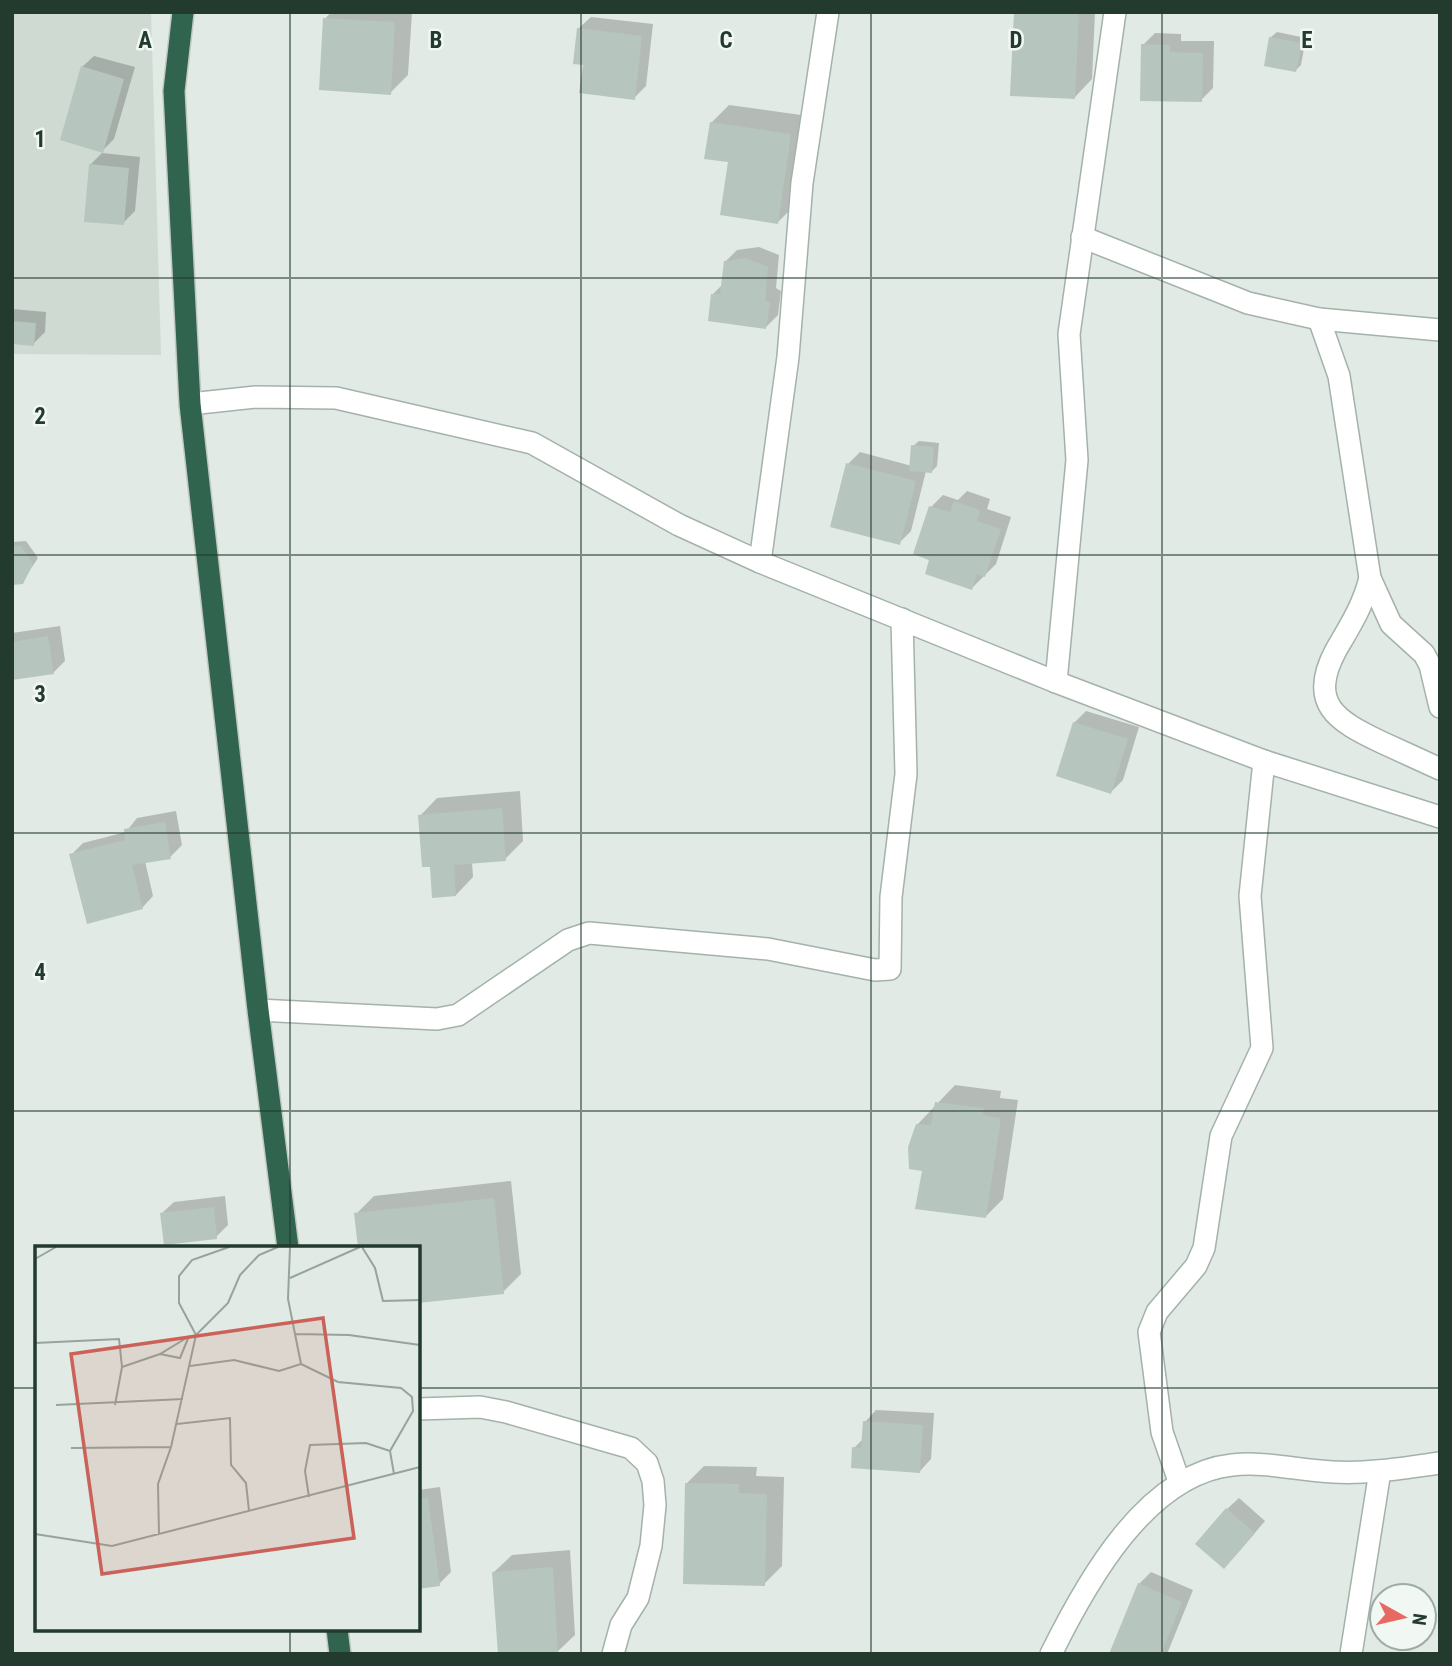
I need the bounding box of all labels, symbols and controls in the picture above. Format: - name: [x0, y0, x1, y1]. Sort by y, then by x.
- text: A: [138, 27, 152, 54]
- text: B: [430, 27, 442, 54]
- text: C: [719, 27, 733, 54]
- text: D: [1010, 27, 1023, 54]
- text: E: [1301, 27, 1313, 54]
- text: 1: [34, 126, 46, 153]
- text: 2: [34, 403, 46, 430]
- text: 3: [34, 681, 46, 708]
- text: 4: [34, 959, 46, 986]
- inset map: [35, 1246, 420, 1631]
- north arrow: [1368, 1582, 1438, 1652]
- text: N: [1407, 1612, 1432, 1627]

